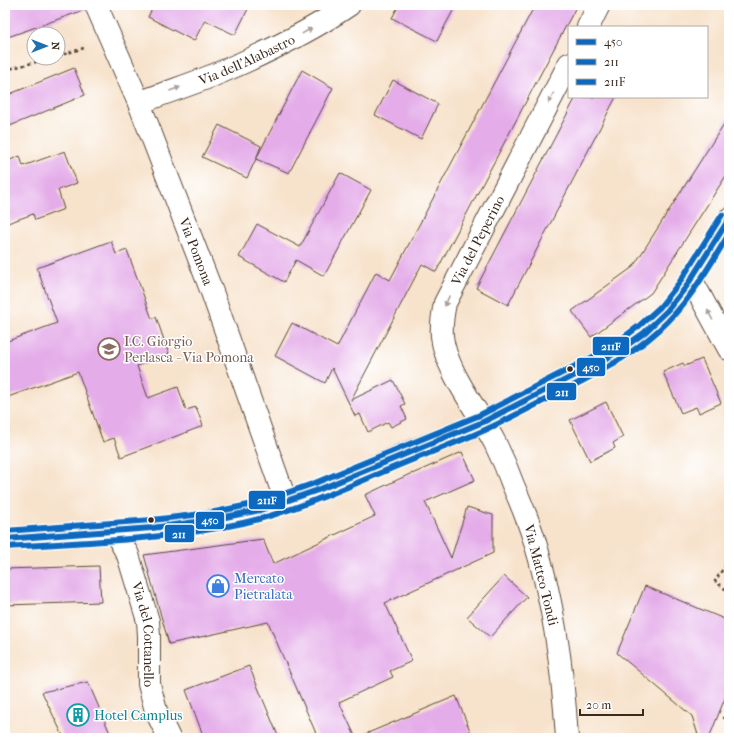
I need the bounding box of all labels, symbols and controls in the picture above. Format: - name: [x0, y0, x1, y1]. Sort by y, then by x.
- north arrow: [26, 26, 66, 66]
- legend: [568, 26, 708, 98]
- one-way arrow: [301, 27, 313, 34]
- street label: Via dell'Alabastro: [195, 31, 298, 89]
- text: 450: [604, 35, 623, 49]
- text: N: [49, 42, 62, 51]
- text: 211: [604, 55, 619, 69]
- text: 211F: [604, 75, 626, 89]
- one-way arrow: [170, 85, 182, 91]
- one-way arrow: [548, 92, 554, 104]
- street label: Via del Peperino: [447, 192, 508, 289]
- street label: Via Pomona: [175, 214, 217, 288]
- one-way arrow: [444, 295, 450, 307]
- one-way arrow: [707, 309, 714, 321]
- place label: I.C. Giorgio Perlasca - Via Pomona: [124, 333, 254, 366]
- school or university icon: I.C. Giorgio Perlasca - Via Pomona: [96, 336, 122, 362]
- line badge: 211F: [592, 336, 630, 356]
- text: 211F: [601, 340, 621, 353]
- line badge: 450: [576, 357, 606, 377]
- text: 450: [582, 361, 600, 374]
- unlabelled marker: [565, 364, 575, 374]
- line badge: 211: [546, 382, 577, 401]
- text: 211: [555, 386, 569, 399]
- line badge: 211F: [248, 490, 286, 510]
- text: 211F: [257, 494, 277, 507]
- line badge: 450: [195, 511, 225, 530]
- text: 450: [201, 514, 219, 527]
- unlabelled marker: [146, 515, 156, 525]
- street label: Via Matteo Tondi: [520, 522, 562, 627]
- line badge: 211: [164, 524, 195, 543]
- text: 211: [172, 528, 186, 541]
- place label: Mercato Pietralata: [234, 570, 293, 603]
- shop icon: Mercato Pietralata: [205, 573, 231, 599]
- street label: Via del Cottanello: [128, 579, 158, 687]
- scale bar: [580, 691, 643, 717]
- text: 20 m: [586, 698, 611, 712]
- building icon: Hotel Camplus: [65, 702, 91, 728]
- place label: Hotel Camplus: [94, 707, 183, 724]

